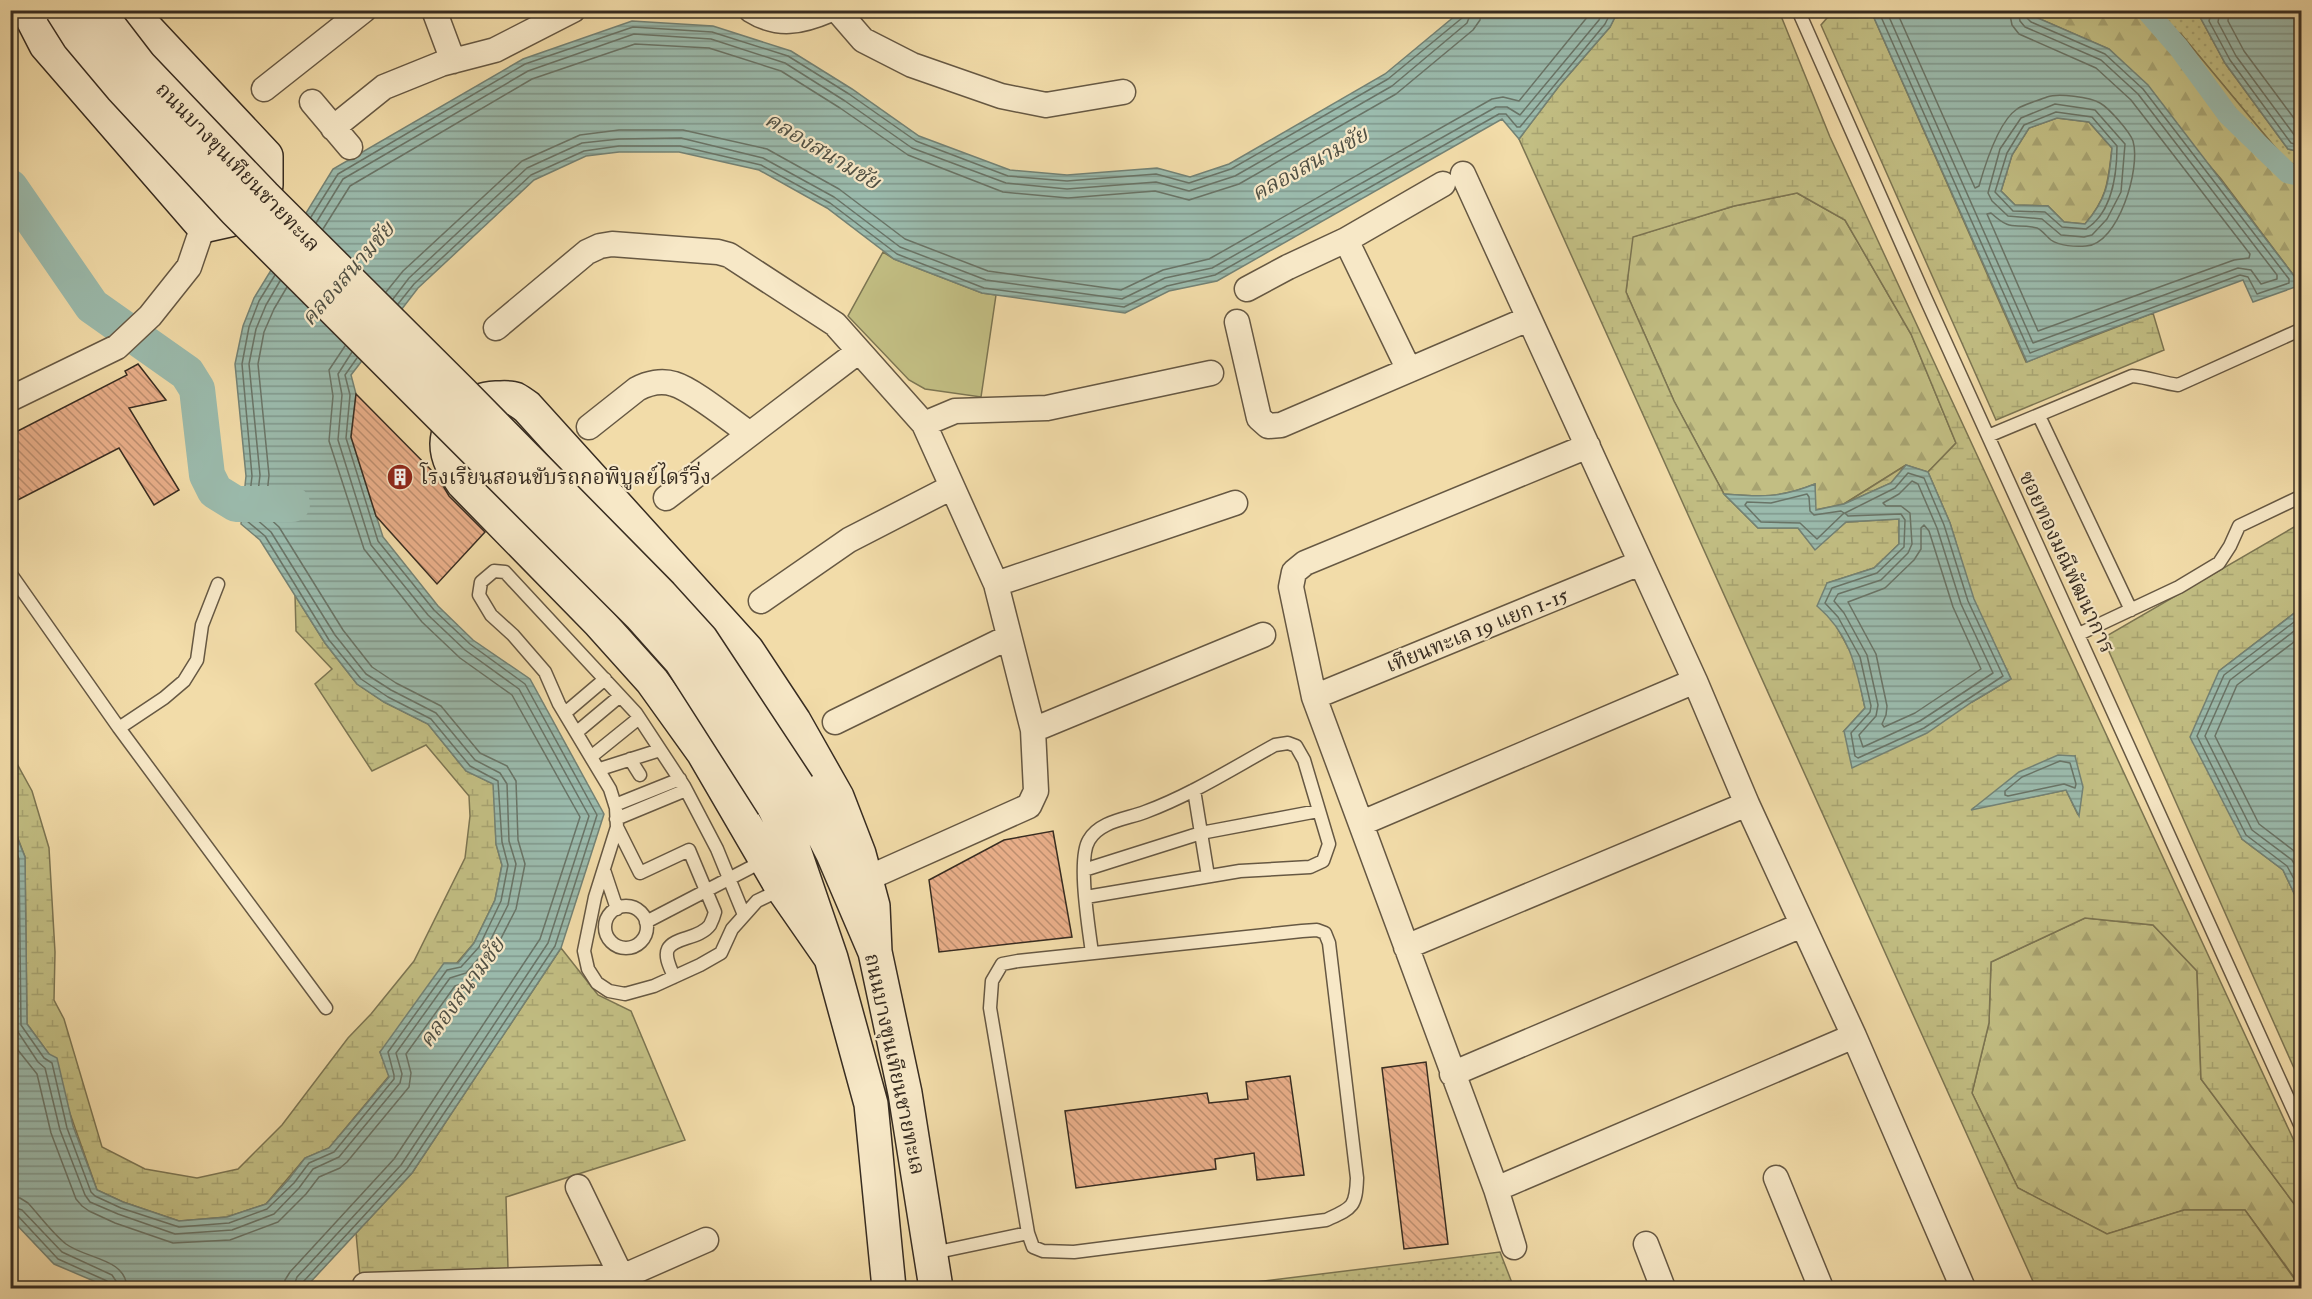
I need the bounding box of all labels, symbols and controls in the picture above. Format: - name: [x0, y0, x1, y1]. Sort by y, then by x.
- street label: ถนนบางขุนเทียนชายทะเล: [149, 77, 326, 258]
- water label: คลองสนามชัย: [760, 106, 887, 197]
- water label: คลองสนามชัย: [1246, 119, 1374, 207]
- water label: คลองสนามชัย: [295, 214, 402, 332]
- place label: โรงเรียนสอนขับรถกอพิบูลย์ไดร์วิ่ง: [419, 461, 711, 491]
- building icon: โรงเรียนสอนขับรถกอพิบูลย์ไดร์วิ่ง: [385, 462, 415, 492]
- street label: ซอยทองมณีพัฒนาการ: [2012, 467, 2121, 658]
- street label: เทียนทะเล 19 แยก 1-15: [1382, 581, 1573, 679]
- water label: คลองสนามชัย: [413, 931, 512, 1053]
- street label: ถนนบางขุนเทียนชายทะเล: [858, 951, 931, 1177]

